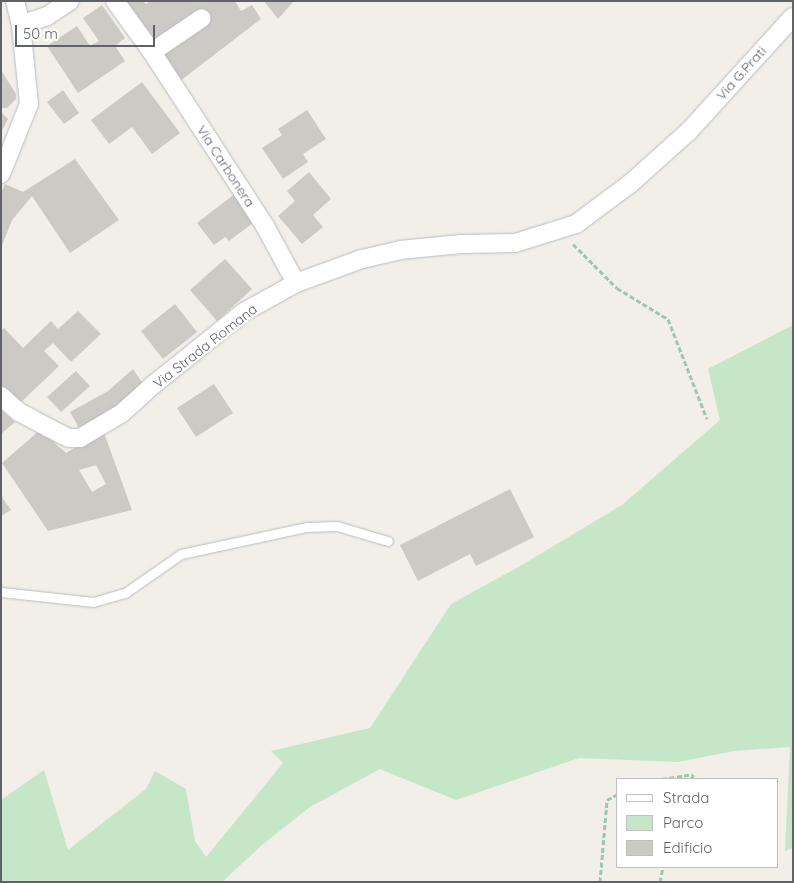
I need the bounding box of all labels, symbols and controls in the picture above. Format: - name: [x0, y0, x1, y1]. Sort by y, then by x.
- scale bar: [18, 15, 158, 47]
- text: 50 m: [23, 24, 58, 43]
- street label: Via G.Prati: [712, 43, 770, 103]
- street label: Via Carbonera: [193, 122, 259, 210]
- street label: Via Strada Romana: [150, 300, 260, 392]
- legend: [616, 778, 779, 868]
- text: Strada: [663, 788, 709, 807]
- text: Parco: [663, 813, 703, 832]
- text: Edificio: [663, 838, 712, 857]

